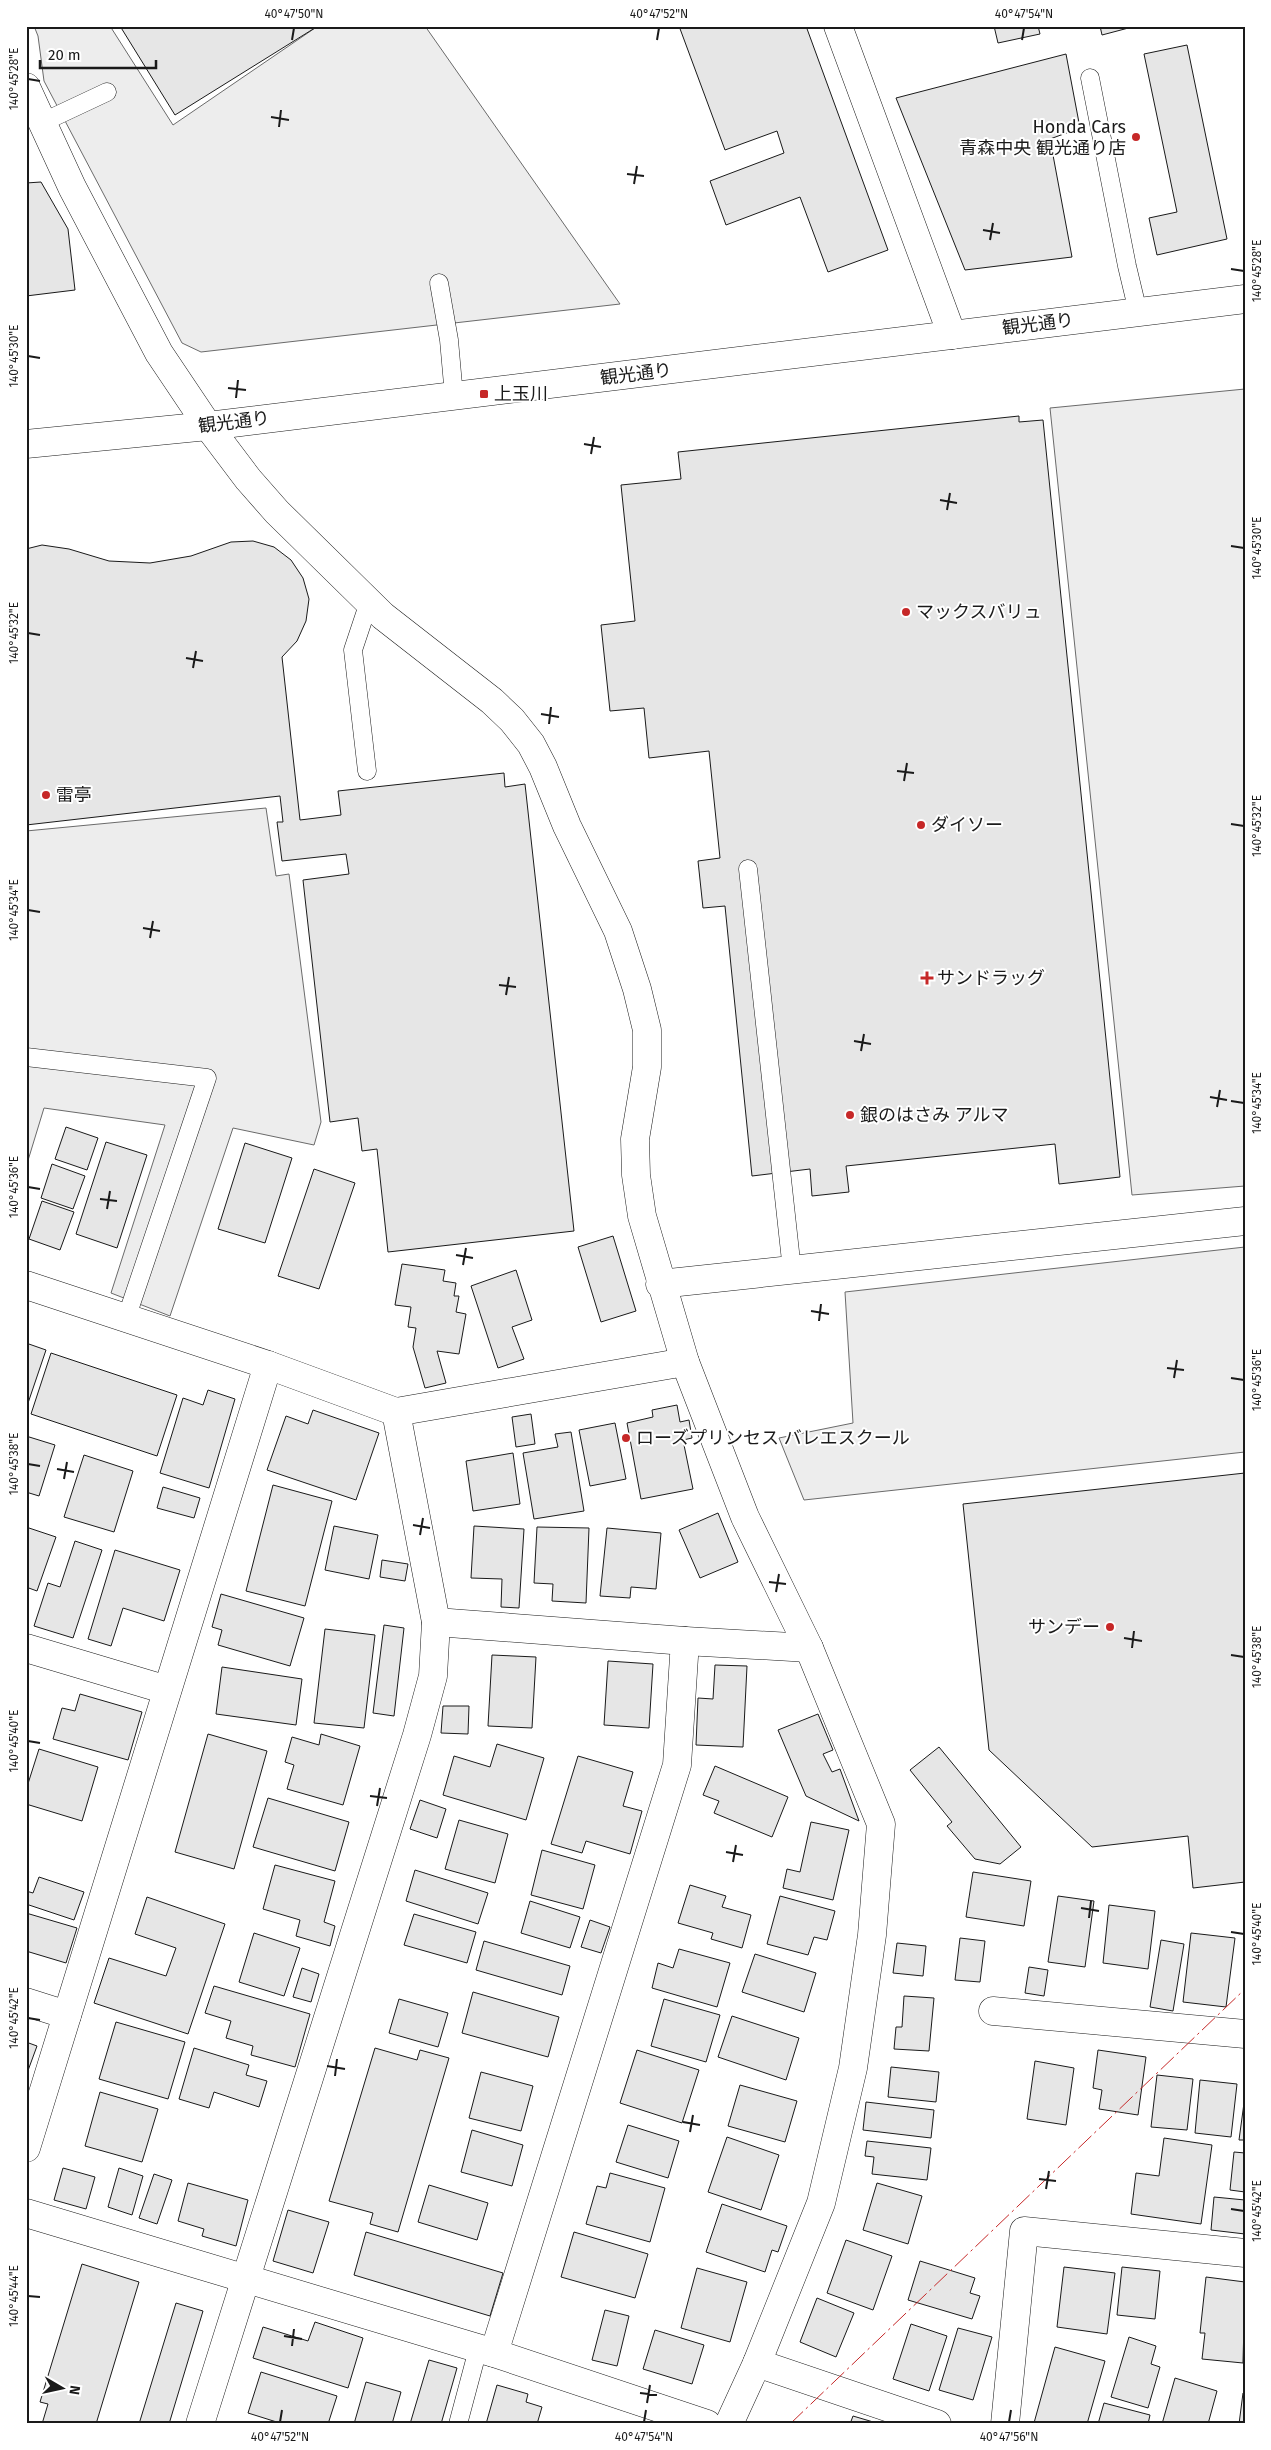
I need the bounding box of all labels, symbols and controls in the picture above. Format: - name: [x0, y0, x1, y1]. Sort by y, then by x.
- text: 40°47'50"N: [264, 7, 324, 21]
- text: 40°47'52"N: [630, 7, 688, 21]
- text: 40°47'54"N: [995, 7, 1053, 21]
- scale bar: [40, 38, 156, 70]
- text: 20 m: [48, 46, 81, 64]
- text: 140°45'28"E: [7, 48, 21, 110]
- place label: Honda Cars 青森中央 観光通り店: [959, 116, 1126, 159]
- marker: Honda Cars 青森中央 観光通り店: [1130, 131, 1142, 143]
- text: 140°45'28"E: [1250, 240, 1264, 302]
- street label: 観光通り: [1001, 309, 1075, 339]
- text: 140°45'30"E: [7, 325, 21, 387]
- street label: 観光通り: [599, 359, 673, 389]
- place label: 上玉川: [494, 383, 548, 405]
- marker: 上玉川: [478, 388, 490, 400]
- street label: 観光通り: [197, 407, 271, 437]
- text: 140°45'30"E: [1250, 517, 1264, 579]
- place label: マックスバリュ: [916, 601, 1041, 623]
- text: 140°45'32"E: [7, 602, 21, 664]
- marker: マックスバリュ: [900, 606, 912, 618]
- place label: 雷亭: [56, 784, 92, 806]
- marker: 雷亭: [40, 789, 52, 801]
- text: 140°45'32"E: [1250, 795, 1264, 857]
- place label: ダイソー: [931, 814, 1003, 836]
- marker: ダイソー: [915, 819, 927, 831]
- text: 140°45'34"E: [7, 879, 21, 941]
- place label: サンドラッグ: [937, 967, 1045, 989]
- marker: サンドラッグ: [921, 972, 933, 984]
- text: 140°45'34"E: [1250, 1072, 1264, 1134]
- place label: 銀のはさみ アルマ: [860, 1104, 1009, 1126]
- marker: 銀のはさみ アルマ: [844, 1109, 856, 1121]
- text: 140°45'36"E: [7, 1156, 21, 1218]
- text: 140°45'36"E: [1250, 1349, 1264, 1411]
- place label: ローズプリンセス バレエスクール: [636, 1427, 910, 1449]
- marker: ローズプリンセス バレエスクール: [620, 1432, 632, 1444]
- text: 140°45'38"E: [7, 1433, 21, 1495]
- place label: サンデー: [1028, 1616, 1100, 1638]
- marker: サンデー: [1104, 1621, 1116, 1633]
- text: 140°45'38"E: [1250, 1626, 1264, 1688]
- text: 140°45'40"E: [7, 1710, 21, 1772]
- text: 140°45'40"E: [1250, 1903, 1264, 1965]
- text: 140°45'42"E: [7, 1987, 21, 2049]
- text: 140°45'42"E: [1250, 2180, 1264, 2242]
- text: 140°45'44"E: [7, 2265, 21, 2327]
- north arrow: [38, 2362, 88, 2412]
- text: N: [65, 2384, 83, 2396]
- text: 40°47'52"N: [251, 2430, 309, 2444]
- text: 40°47'54"N: [615, 2430, 673, 2444]
- text: 40°47'56"N: [980, 2430, 1038, 2444]

